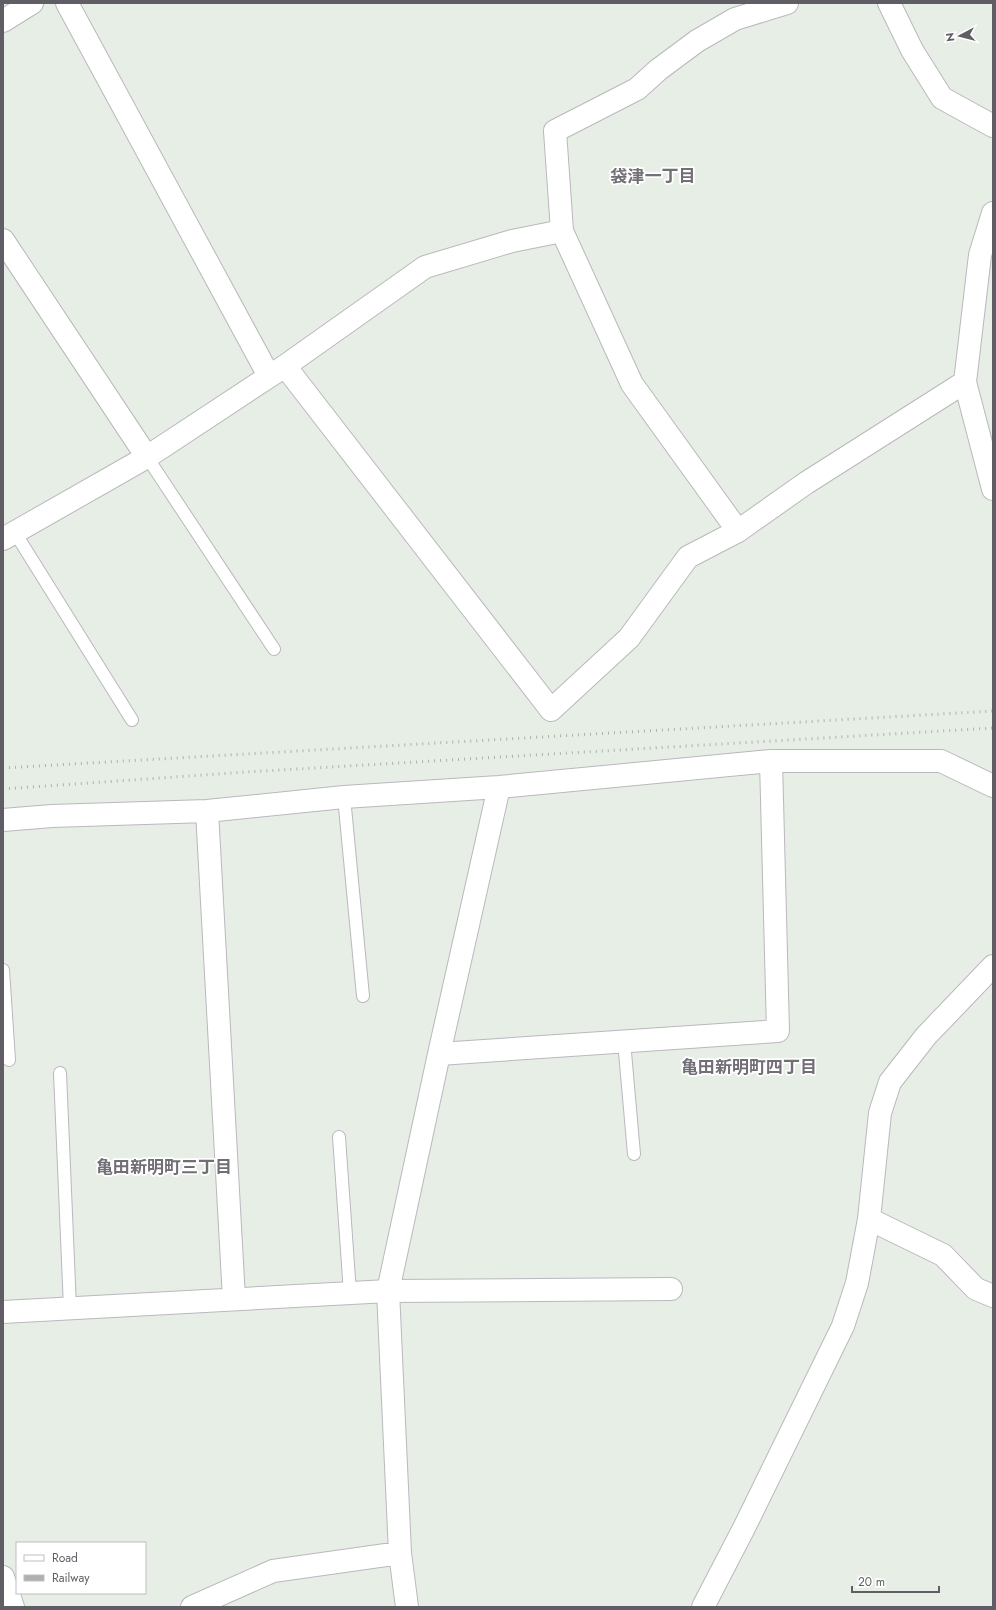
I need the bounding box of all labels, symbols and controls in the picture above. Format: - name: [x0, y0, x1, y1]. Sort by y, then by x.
- north arrow: [940, 16, 980, 56]
- text: N: [942, 32, 959, 43]
- district label: 袋津一丁目: [610, 164, 696, 188]
- district label: 亀田新明町四丁目: [681, 1055, 817, 1079]
- district label: 亀田新明町三丁目: [96, 1155, 232, 1179]
- legend: [16, 1542, 146, 1594]
- text: Road: [52, 1549, 78, 1567]
- scale bar: [852, 1568, 939, 1594]
- text: Railway: [52, 1569, 90, 1587]
- text: 20 m: [858, 1573, 885, 1591]

